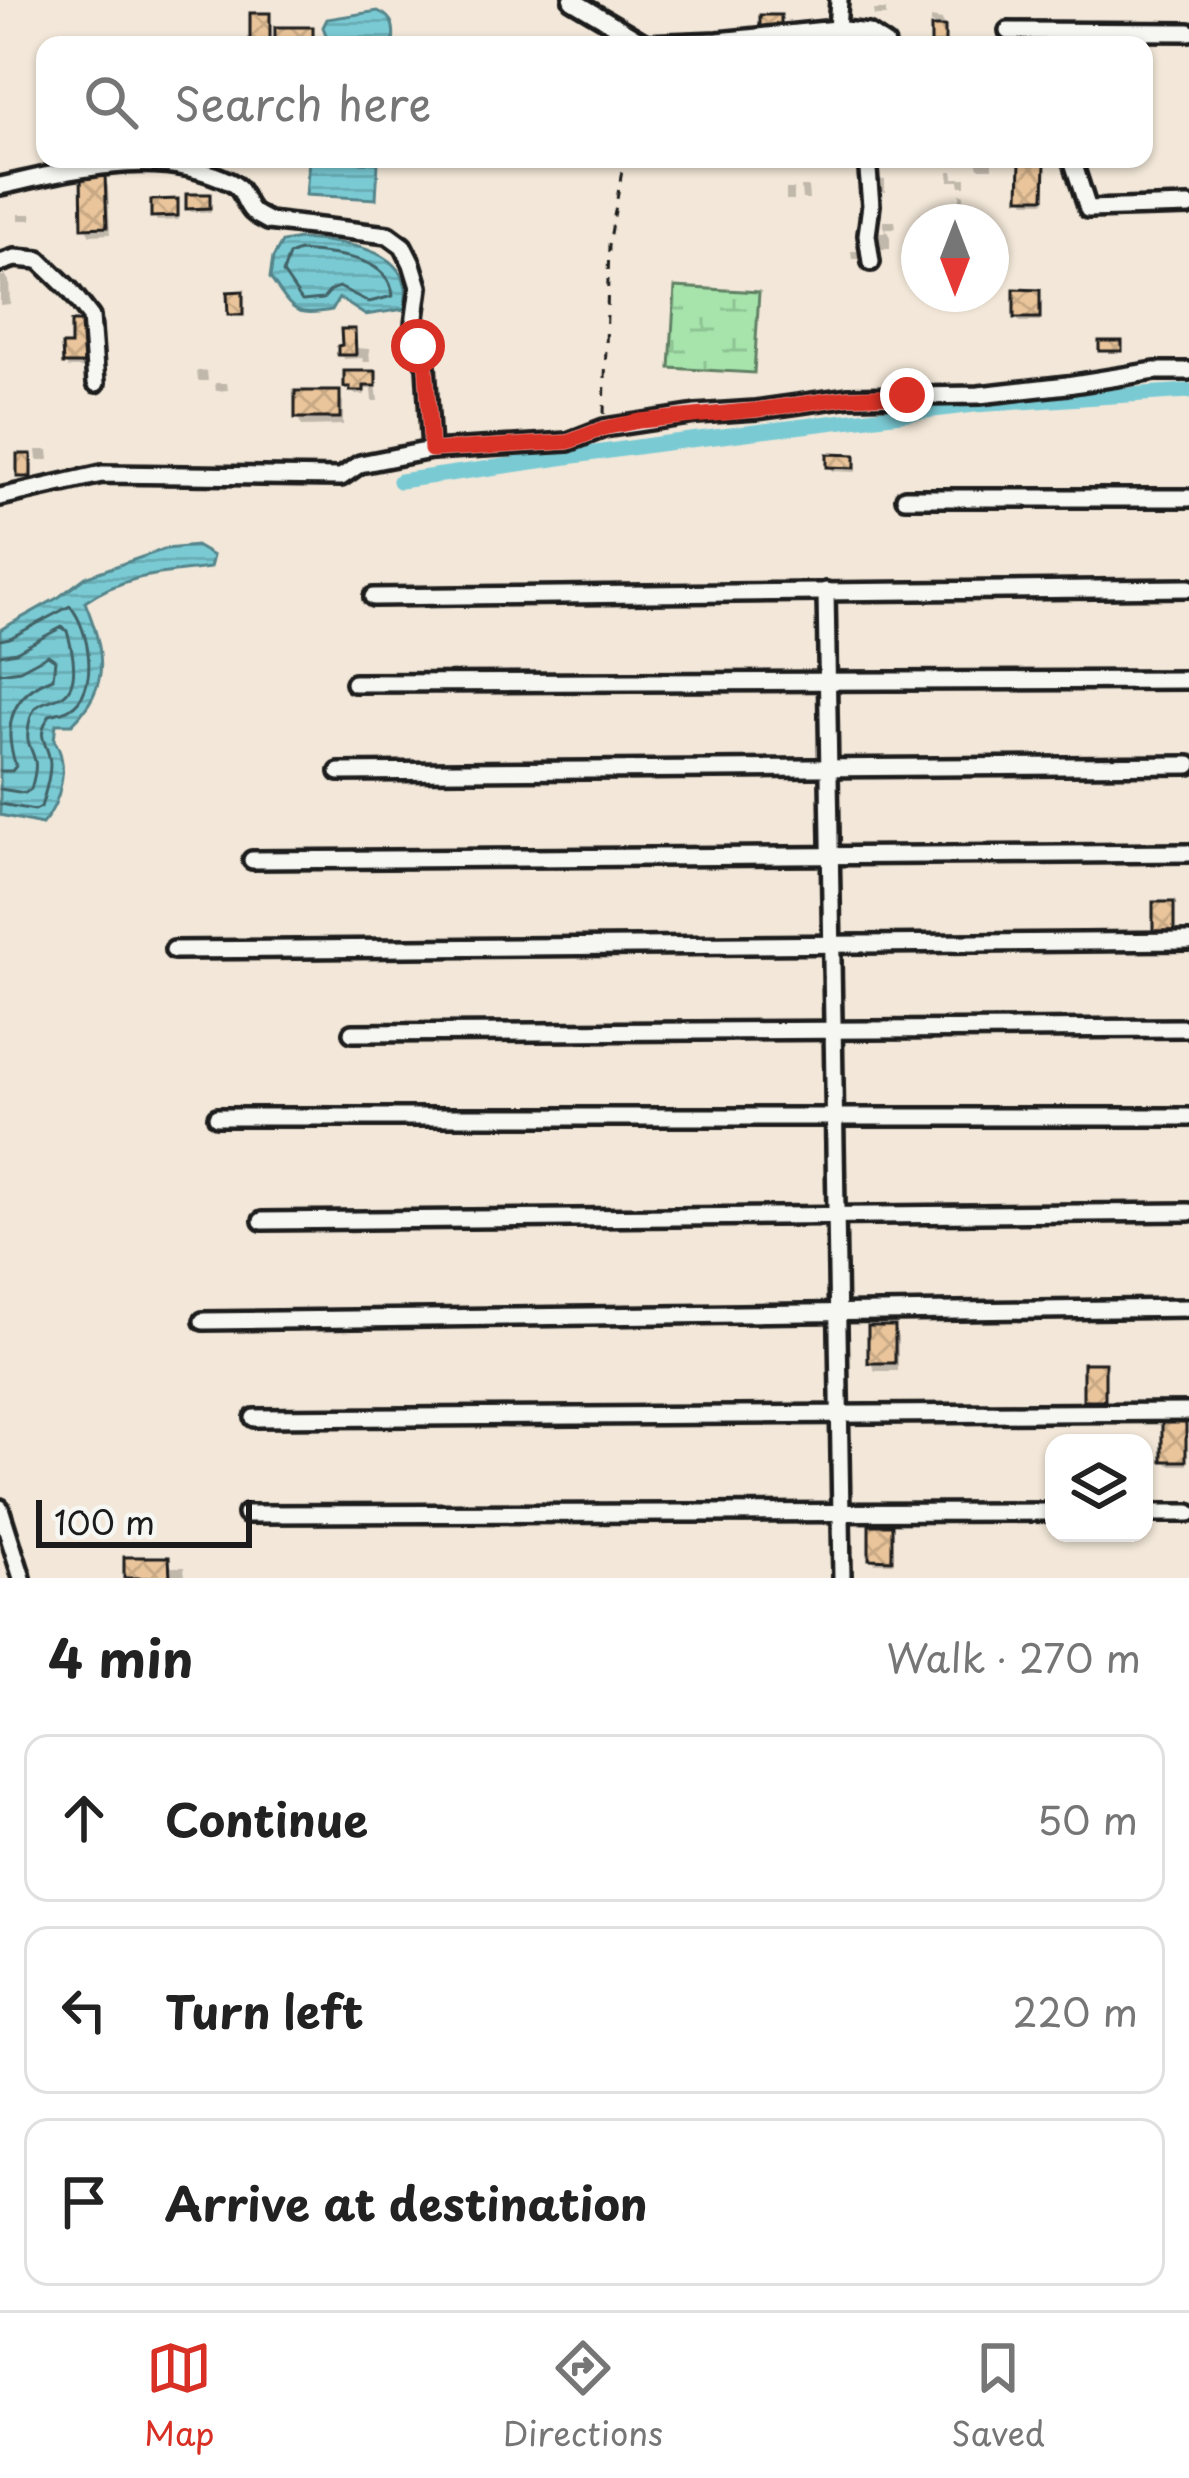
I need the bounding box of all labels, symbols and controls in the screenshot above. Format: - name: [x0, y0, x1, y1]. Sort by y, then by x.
- search box: [36, 36, 1153, 168]
- text: Search here: [174, 68, 431, 136]
- icon: search: [78, 69, 144, 135]
- north arrow: [901, 204, 1009, 312]
- route start: [391, 319, 445, 373]
- route end: [880, 368, 934, 422]
- map controls: [1045, 1434, 1153, 1542]
- button: layers: [1045, 1434, 1153, 1542]
- scale bar: [36, 1494, 252, 1547]
- text: 100 m: [54, 1496, 155, 1546]
- text: 4 min: [48, 1618, 193, 1695]
- text: Walk · 270 m: [886, 1627, 1141, 1686]
- text: Continue: [165, 1784, 368, 1852]
- icon: ahead: [51, 1785, 117, 1851]
- text: 50 m: [1037, 1789, 1138, 1848]
- text: Turn left: [165, 1976, 364, 2044]
- icon: left: [51, 1977, 117, 2043]
- text: 220 m: [1013, 1981, 1138, 2040]
- text: Arrive at destination: [165, 2168, 648, 2236]
- icon: arrive: [51, 2169, 117, 2235]
- tab: Map: [144, 2335, 215, 2457]
- tab: Directions: [503, 2335, 663, 2457]
- tab: Saved: [951, 2335, 1045, 2457]

